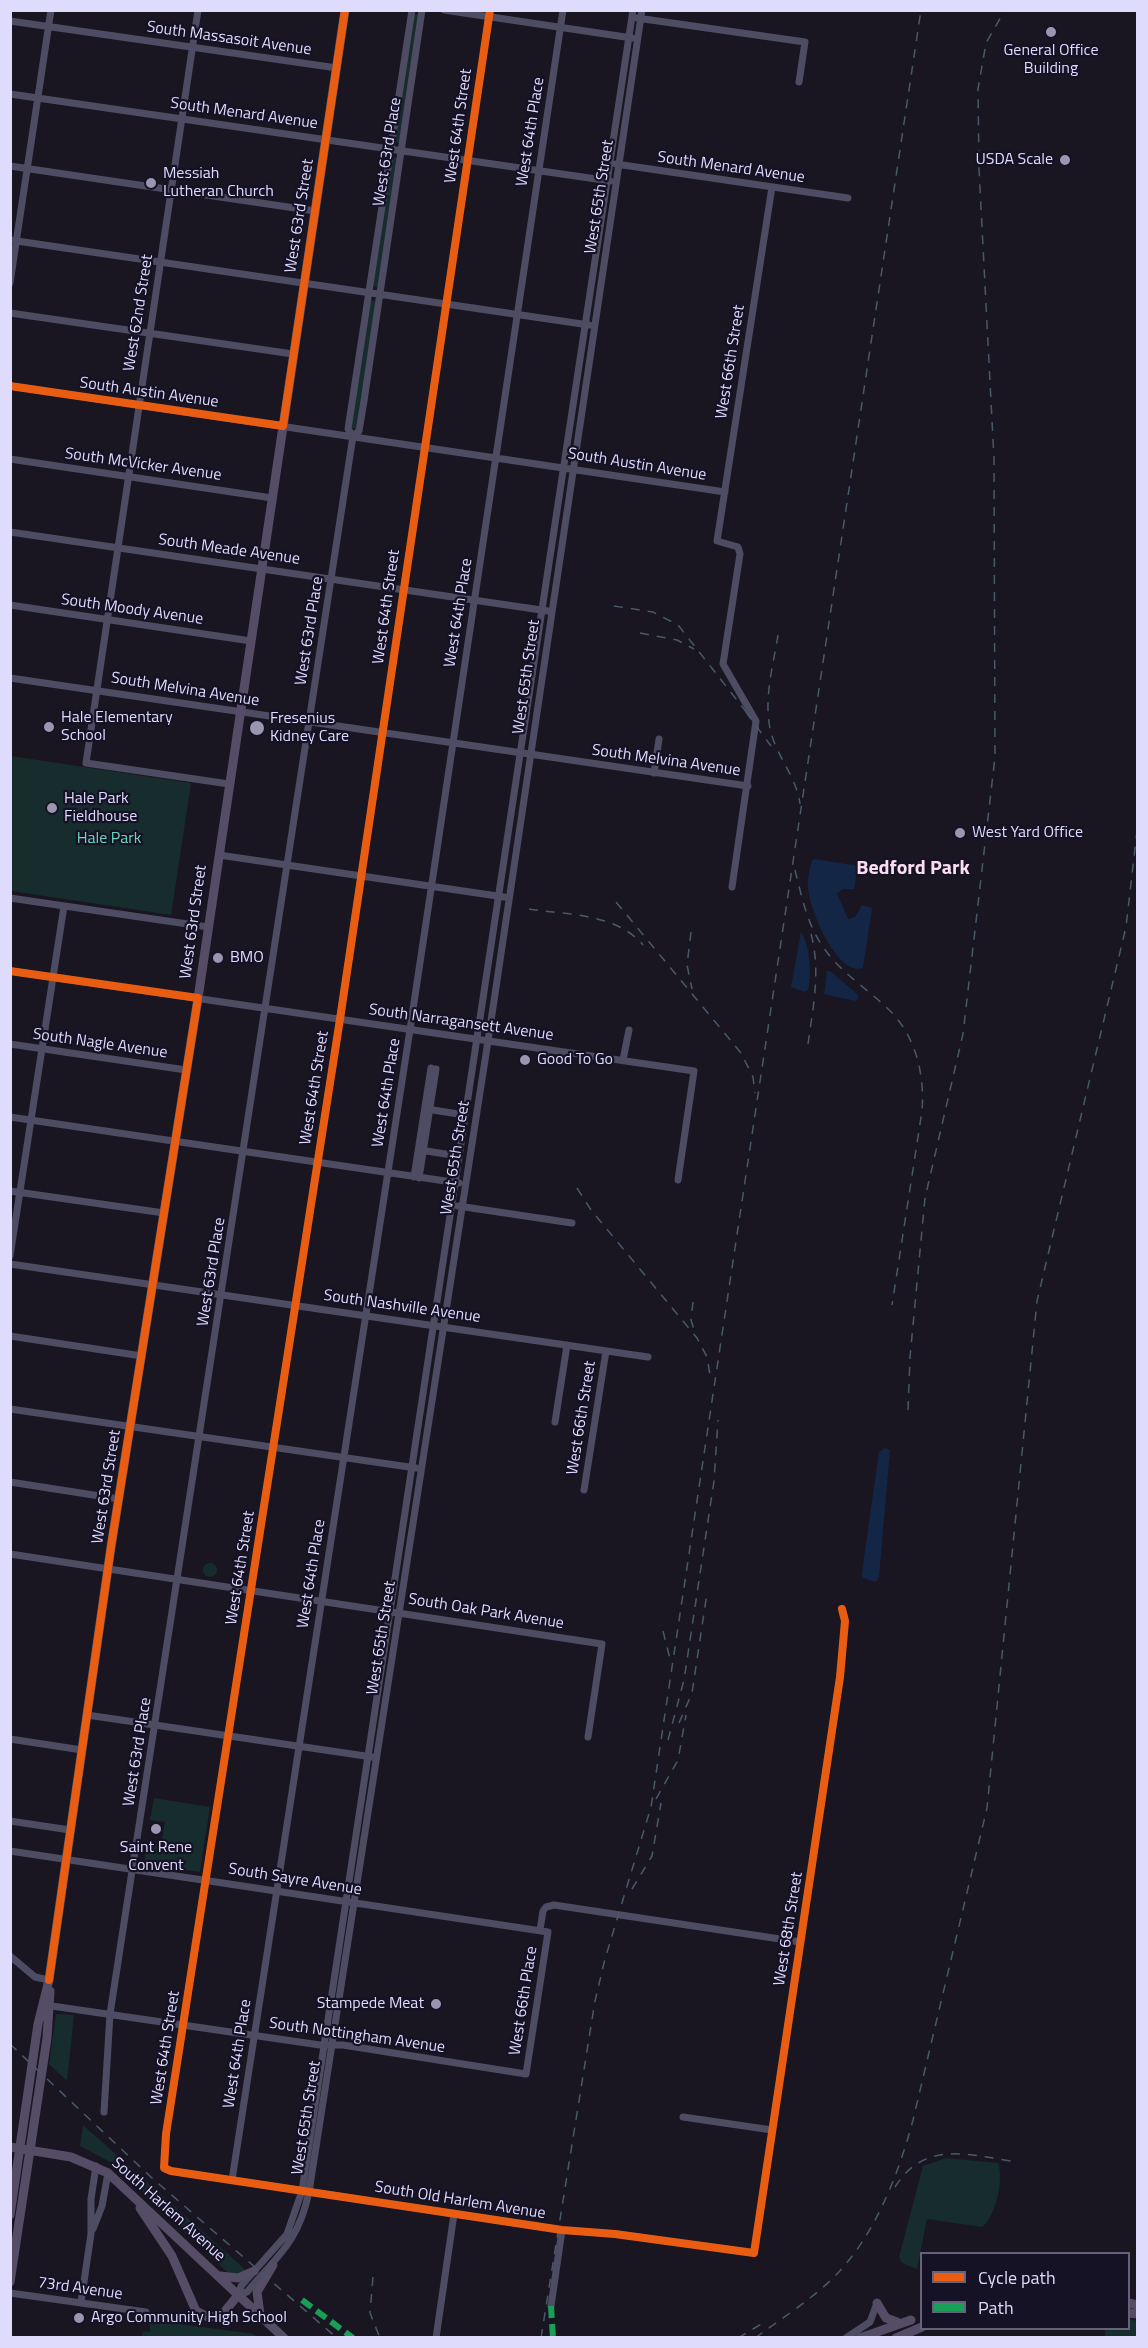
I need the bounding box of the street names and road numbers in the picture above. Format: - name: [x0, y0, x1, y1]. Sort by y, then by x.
- street label: South Massasoit Avenue: [145, 18, 313, 60]
- street label: West 64th Street: [441, 68, 477, 184]
- street label: West 64th Place: [513, 76, 549, 188]
- street label: South Menard Avenue: [169, 94, 319, 134]
- street label: West 63rd Place: [370, 96, 406, 208]
- street label: West 65th Street: [581, 139, 619, 255]
- street label: South Menard Avenue: [656, 148, 806, 188]
- street label: West 63rd Street: [282, 158, 318, 274]
- street label: West 62nd Street: [120, 253, 158, 373]
- street label: West 66th Street: [712, 304, 750, 420]
- street label: South Austin Avenue: [78, 374, 220, 412]
- street label: South McVicker Avenue: [63, 445, 223, 485]
- street label: South Austin Avenue: [566, 445, 708, 485]
- street label: South Meade Avenue: [157, 531, 301, 569]
- street label: West 64th Street: [369, 549, 405, 665]
- street label: West 64th Place: [441, 557, 477, 669]
- street label: West 63rd Place: [292, 575, 328, 687]
- street label: South Moody Avenue: [60, 591, 204, 629]
- street label: West 65th Street: [509, 619, 545, 735]
- street label: South Melvina Avenue: [109, 669, 261, 711]
- street label: South Melvina Avenue: [590, 741, 742, 781]
- street label: West 63rd Street: [176, 864, 212, 980]
- street label: South Narragansett Avenue: [367, 1001, 555, 1045]
- street label: South Nagle Avenue: [31, 1025, 169, 1063]
- street label: West 64th Street: [296, 1030, 334, 1146]
- street label: West 64th Place: [369, 1037, 405, 1149]
- street label: West 65th Street: [437, 1100, 475, 1216]
- street label: West 63rd Place: [194, 1216, 230, 1328]
- street label: South Nashville Avenue: [322, 1286, 482, 1328]
- street label: West 66th Street: [563, 1360, 601, 1476]
- street label: West 63rd Street: [89, 1429, 125, 1545]
- street label: West 64th Street: [222, 1510, 260, 1626]
- street label: West 64th Place: [294, 1518, 330, 1630]
- street label: West 65th Street: [363, 1580, 401, 1696]
- street label: South Oak Park Avenue: [407, 1590, 565, 1634]
- street label: West 63rd Place: [120, 1696, 156, 1808]
- street label: South Sayre Avenue: [227, 1860, 363, 1900]
- street label: West 68th Street: [770, 1871, 808, 1987]
- street label: West 66th Place: [506, 1945, 542, 2057]
- street label: West 64th Street: [147, 1990, 185, 2106]
- street label: West 64th Place: [220, 1998, 256, 2110]
- street label: South Nottingham Avenue: [268, 2014, 446, 2058]
- street label: West 65th Street: [288, 2060, 326, 2176]
- street label: South Harlem Avenue: [107, 2154, 229, 2266]
- street label: South Old Harlem Avenue: [373, 2178, 547, 2224]
- street label: 73rd Avenue: [36, 2274, 124, 2304]

